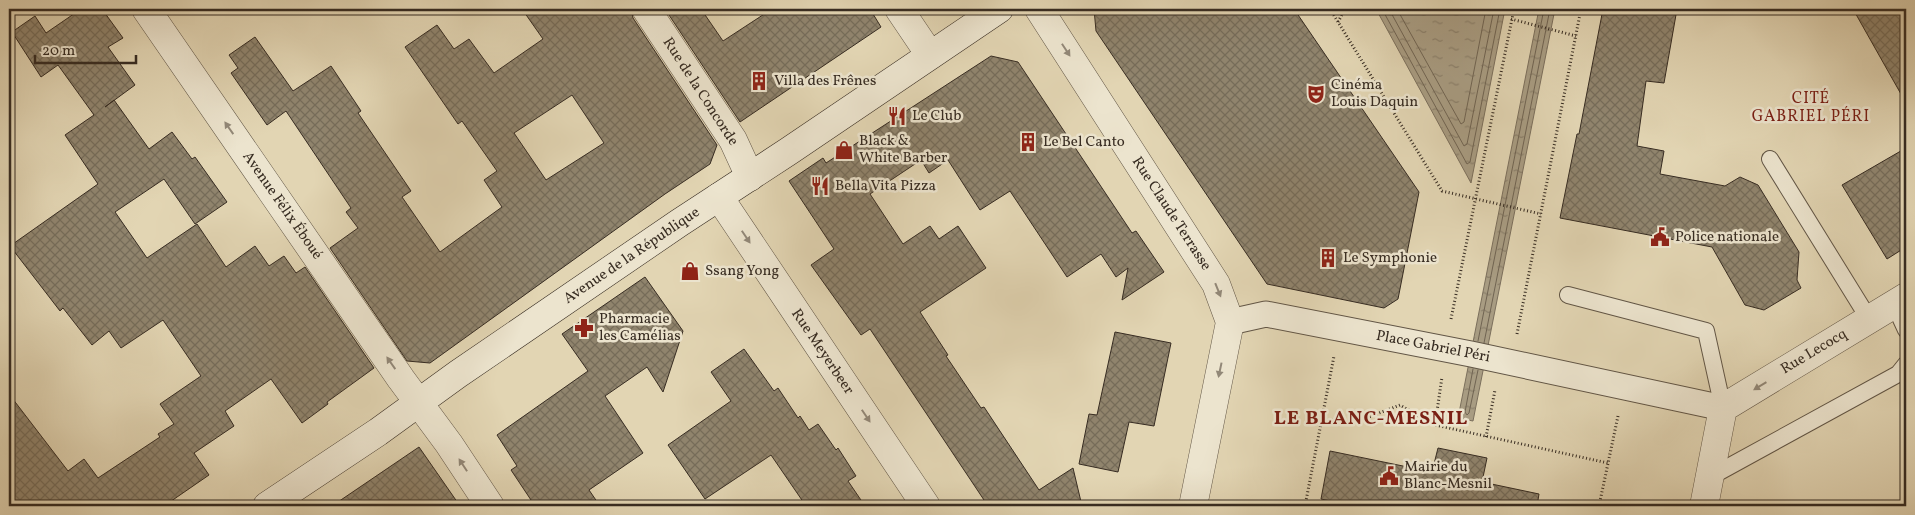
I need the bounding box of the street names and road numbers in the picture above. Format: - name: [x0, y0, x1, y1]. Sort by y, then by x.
- street label: Rue de la Concorde: [657, 34, 743, 150]
- street label: Avenue Félix Éboué: [237, 148, 327, 264]
- street label: Rue Claude Terrasse: [1126, 153, 1216, 275]
- street label: Avenue de la République: [560, 202, 704, 310]
- street label: Rue Meyerbeer: [785, 305, 859, 399]
- street label: Rue Lecocq: [1777, 324, 1852, 380]
- street label: Place Gabriel Péri: [1374, 326, 1492, 368]

